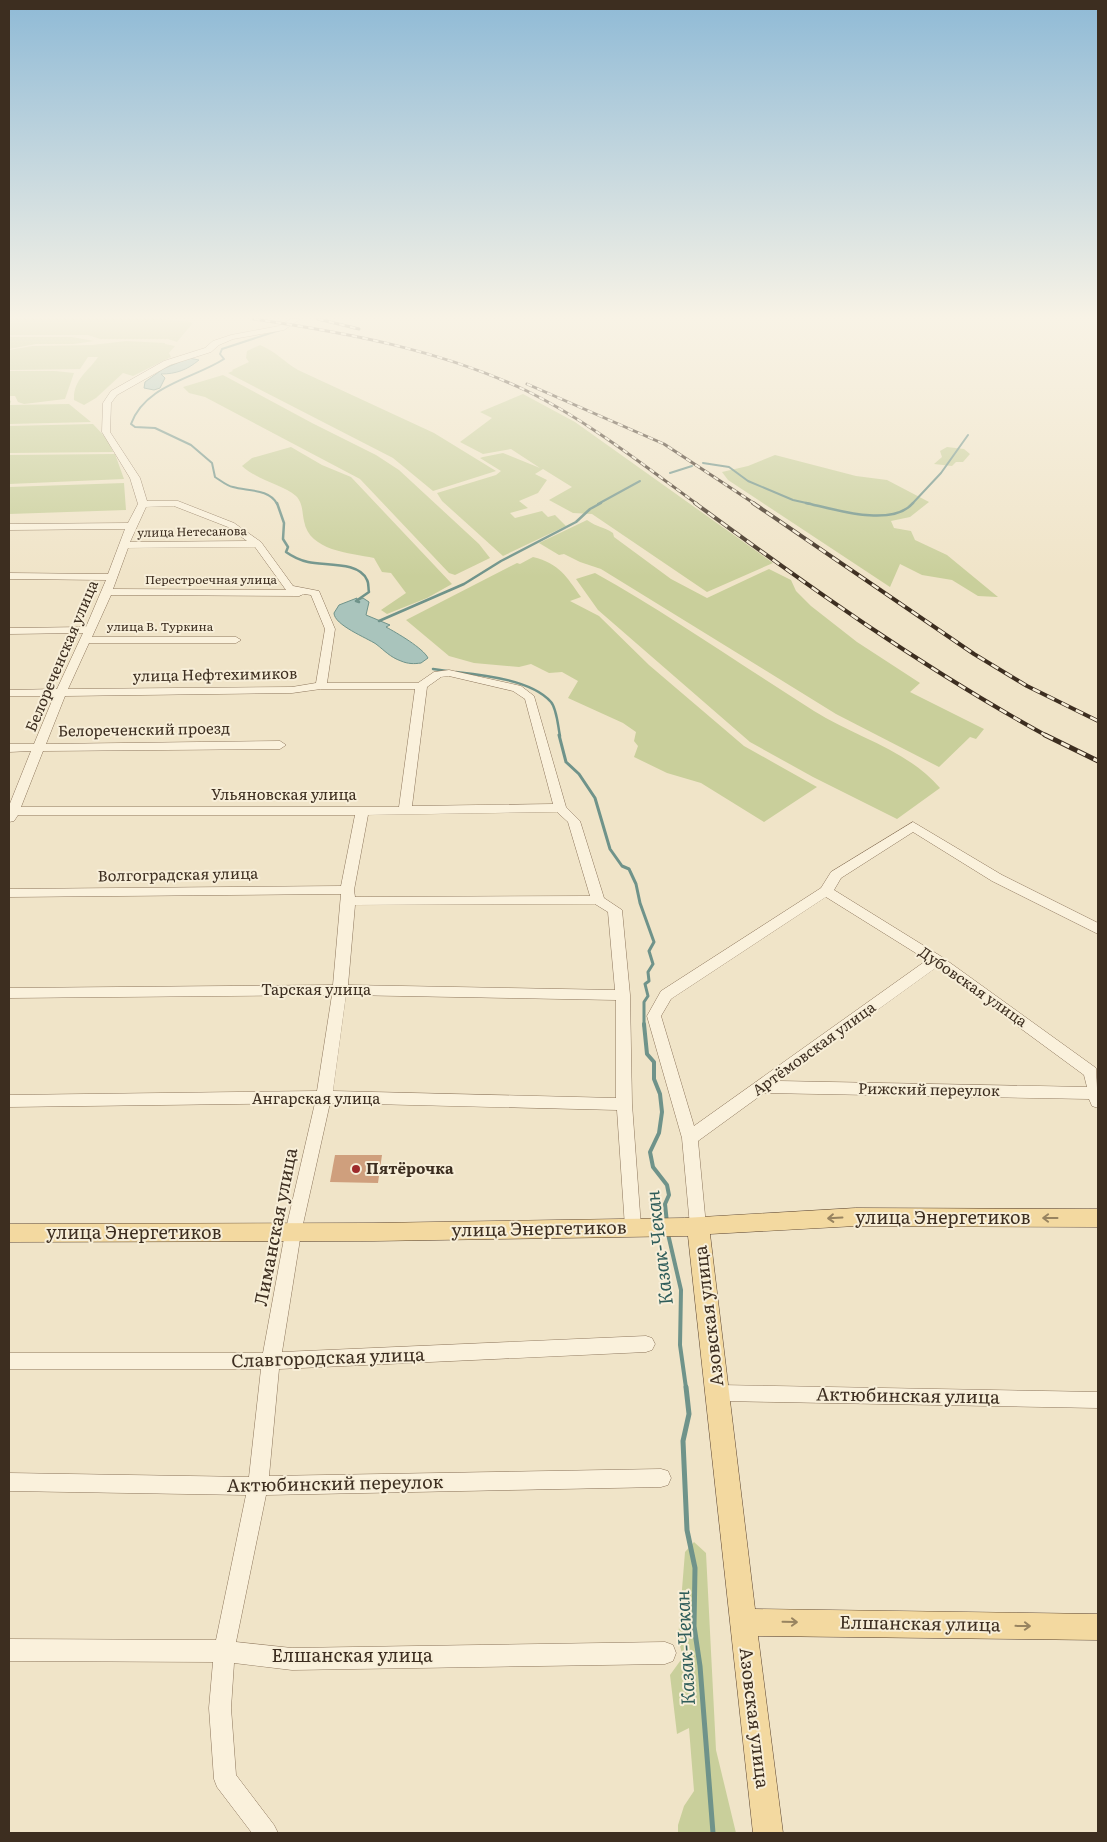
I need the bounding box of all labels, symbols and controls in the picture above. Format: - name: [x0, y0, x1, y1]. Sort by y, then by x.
- street label: улица Нетесанова: [137, 521, 247, 541]
- street label: Перестроечная улица: [145, 570, 278, 588]
- street label: Белореченская улица: [18, 575, 103, 735]
- street label: улица В. Туркина: [107, 617, 214, 635]
- street label: улица Нефтехимиков: [132, 661, 297, 686]
- street label: Белореченский проезд: [58, 715, 230, 742]
- street label: Ульяновская улица: [211, 782, 358, 805]
- street label: Волгоградская улица: [97, 861, 259, 886]
- street label: Дубовская улица: [915, 940, 1033, 1032]
- street label: Тарская улица: [261, 977, 372, 1000]
- street label: Артёмовская улица: [747, 995, 880, 1101]
- street label: Рижский переулок: [858, 1076, 1000, 1101]
- street label: Ангарская улица: [252, 1086, 381, 1109]
- street label: Лиманская улица: [246, 1145, 303, 1308]
- place label: Пятёрочка: [366, 1156, 454, 1179]
- marker: Пятёрочка: [350, 1163, 362, 1175]
- water label: Казак-Чекан: [637, 1189, 679, 1307]
- street label: улица Энергетиков: [855, 1203, 1031, 1230]
- street label: улица Энергетиков: [451, 1212, 627, 1243]
- one-way arrow: [1042, 1213, 1058, 1223]
- one-way arrow: [827, 1214, 843, 1223]
- street label: улица Энергетиков: [46, 1218, 222, 1245]
- street label: Азовская улица: [685, 1244, 730, 1388]
- street label: Славгородская улица: [231, 1340, 426, 1373]
- street label: Актюбинская улица: [816, 1379, 1000, 1410]
- street label: Актюбинский переулок: [226, 1467, 444, 1498]
- water label: Казак-Чекан: [667, 1590, 701, 1706]
- street label: Елшанская улица: [839, 1608, 1001, 1637]
- one-way arrow: [782, 1617, 798, 1627]
- one-way arrow: [1014, 1621, 1031, 1631]
- street label: Елшанская улица: [271, 1641, 433, 1668]
- street label: Азовская улица: [733, 1646, 778, 1790]

